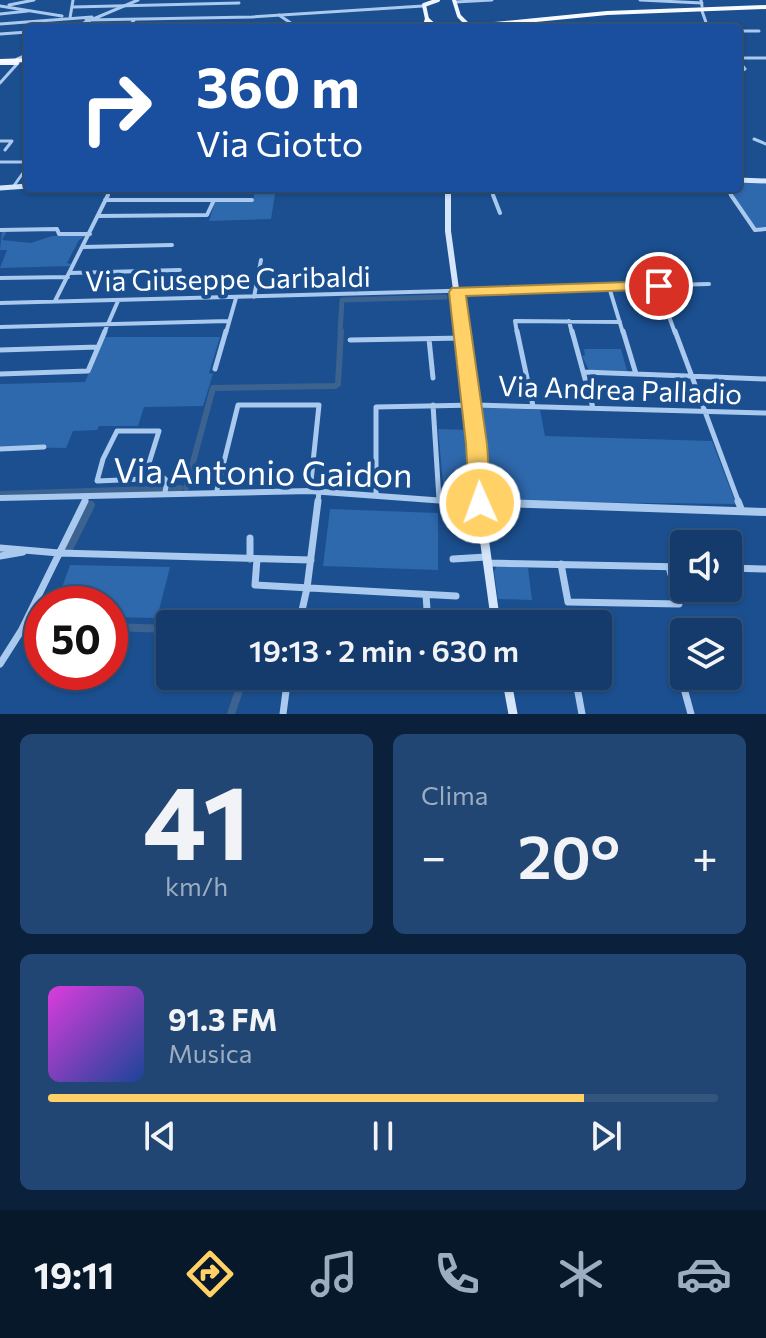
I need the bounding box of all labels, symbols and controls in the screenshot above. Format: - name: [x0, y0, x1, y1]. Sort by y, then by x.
- text: 360 m: [196, 51, 360, 120]
- icon: right: [64, 56, 168, 160]
- text: Via Giotto: [196, 120, 363, 164]
- pin: [625, 252, 693, 320]
- street label: Via Giuseppe Garibaldi: [85, 259, 371, 297]
- icon: arrive: [637, 264, 681, 308]
- street label: Via Andrea Palladio: [497, 368, 743, 410]
- street label: Via Antonio Gaidon: [113, 447, 413, 495]
- position arrow: [438, 461, 522, 545]
- map controls: [670, 530, 742, 690]
- button: sound: [670, 530, 742, 602]
- speed limit sign: 50: [24, 586, 128, 690]
- button: layers: [670, 618, 742, 690]
- text: 19:13 · 2 min · 630 m: [249, 631, 519, 668]
- text: 41: [143, 754, 250, 881]
- text: Clima: [421, 779, 488, 810]
- text: 20°: [518, 818, 620, 891]
- text: −: [421, 828, 446, 882]
- text: +: [692, 828, 718, 882]
- text: km/h: [165, 870, 228, 901]
- text: 91.3 FM: [168, 1000, 277, 1037]
- text: Musica: [168, 1037, 252, 1068]
- icon: previous: [138, 1114, 182, 1158]
- icon: pause: [361, 1114, 405, 1158]
- icon: next: [584, 1114, 628, 1158]
- icon: directions: [182, 1246, 238, 1302]
- icon: music: [306, 1246, 362, 1302]
- icon: phone: [429, 1246, 485, 1302]
- icon: climate: [553, 1246, 609, 1302]
- icon: car: [676, 1246, 732, 1302]
- text: 19:11: [34, 1252, 114, 1296]

